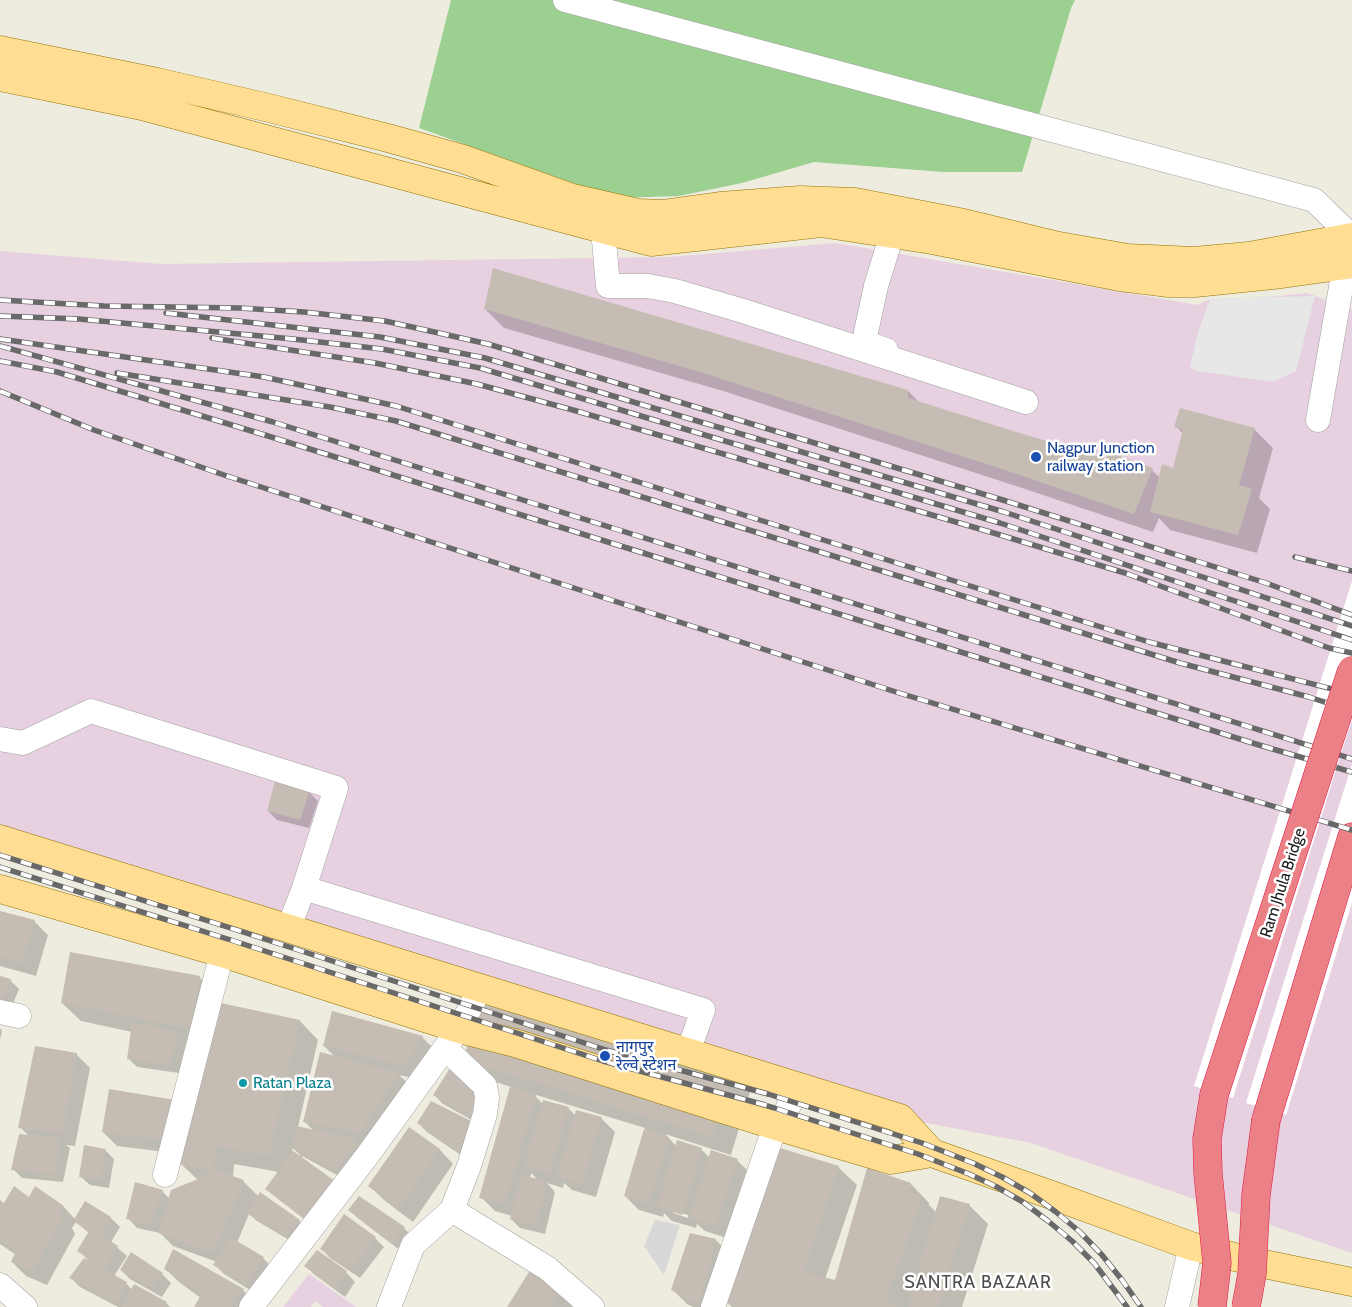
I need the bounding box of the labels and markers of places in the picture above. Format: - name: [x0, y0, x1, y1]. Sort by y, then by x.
- place label: Nagpur Junction railway station: [1047, 438, 1155, 476]
- marker: Nagpur Junction railway station: [1029, 450, 1043, 464]
- place label: नागपुर रेल्वे स्टेशन: [616, 1037, 676, 1075]
- marker: नागपुर रेल्वे स्टेशन: [598, 1049, 612, 1063]
- place label: Ratan Plaza: [253, 1073, 331, 1093]
- marker: Ratan Plaza: [237, 1077, 249, 1089]

